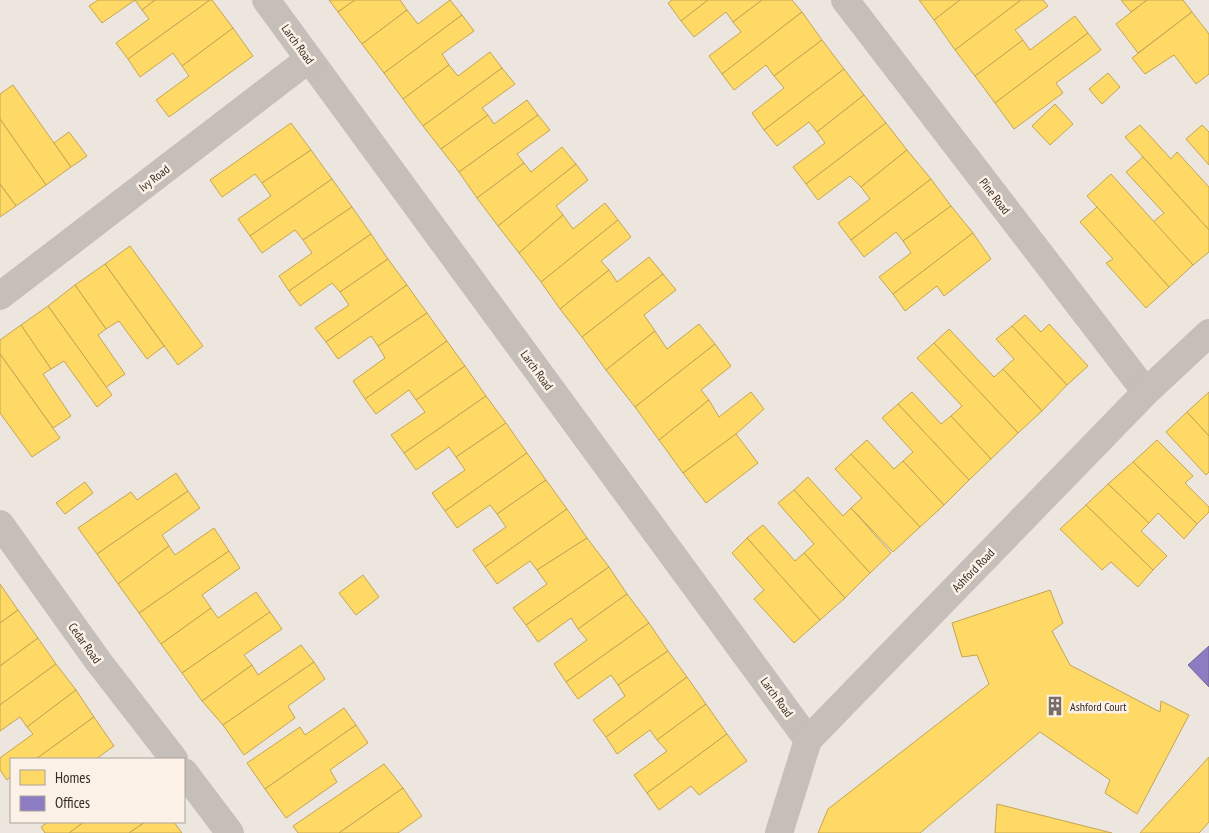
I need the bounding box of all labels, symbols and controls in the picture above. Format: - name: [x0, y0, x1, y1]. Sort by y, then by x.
- street label: Larch Road: [279, 21, 317, 67]
- street label: Ivy Road: [136, 161, 172, 195]
- street label: Pine Road: [976, 175, 1014, 217]
- street label: Larch Road: [518, 347, 556, 393]
- street label: Ashford Road: [949, 545, 997, 595]
- street label: Cedar Road: [65, 620, 105, 666]
- street label: Larch Road: [758, 674, 796, 720]
- building icon: Ashford Court: [1044, 695, 1066, 717]
- place label: Ashford Court: [1070, 699, 1127, 714]
- legend: [10, 758, 185, 823]
- text: Homes: [55, 768, 91, 787]
- text: Offices: [55, 793, 90, 812]

